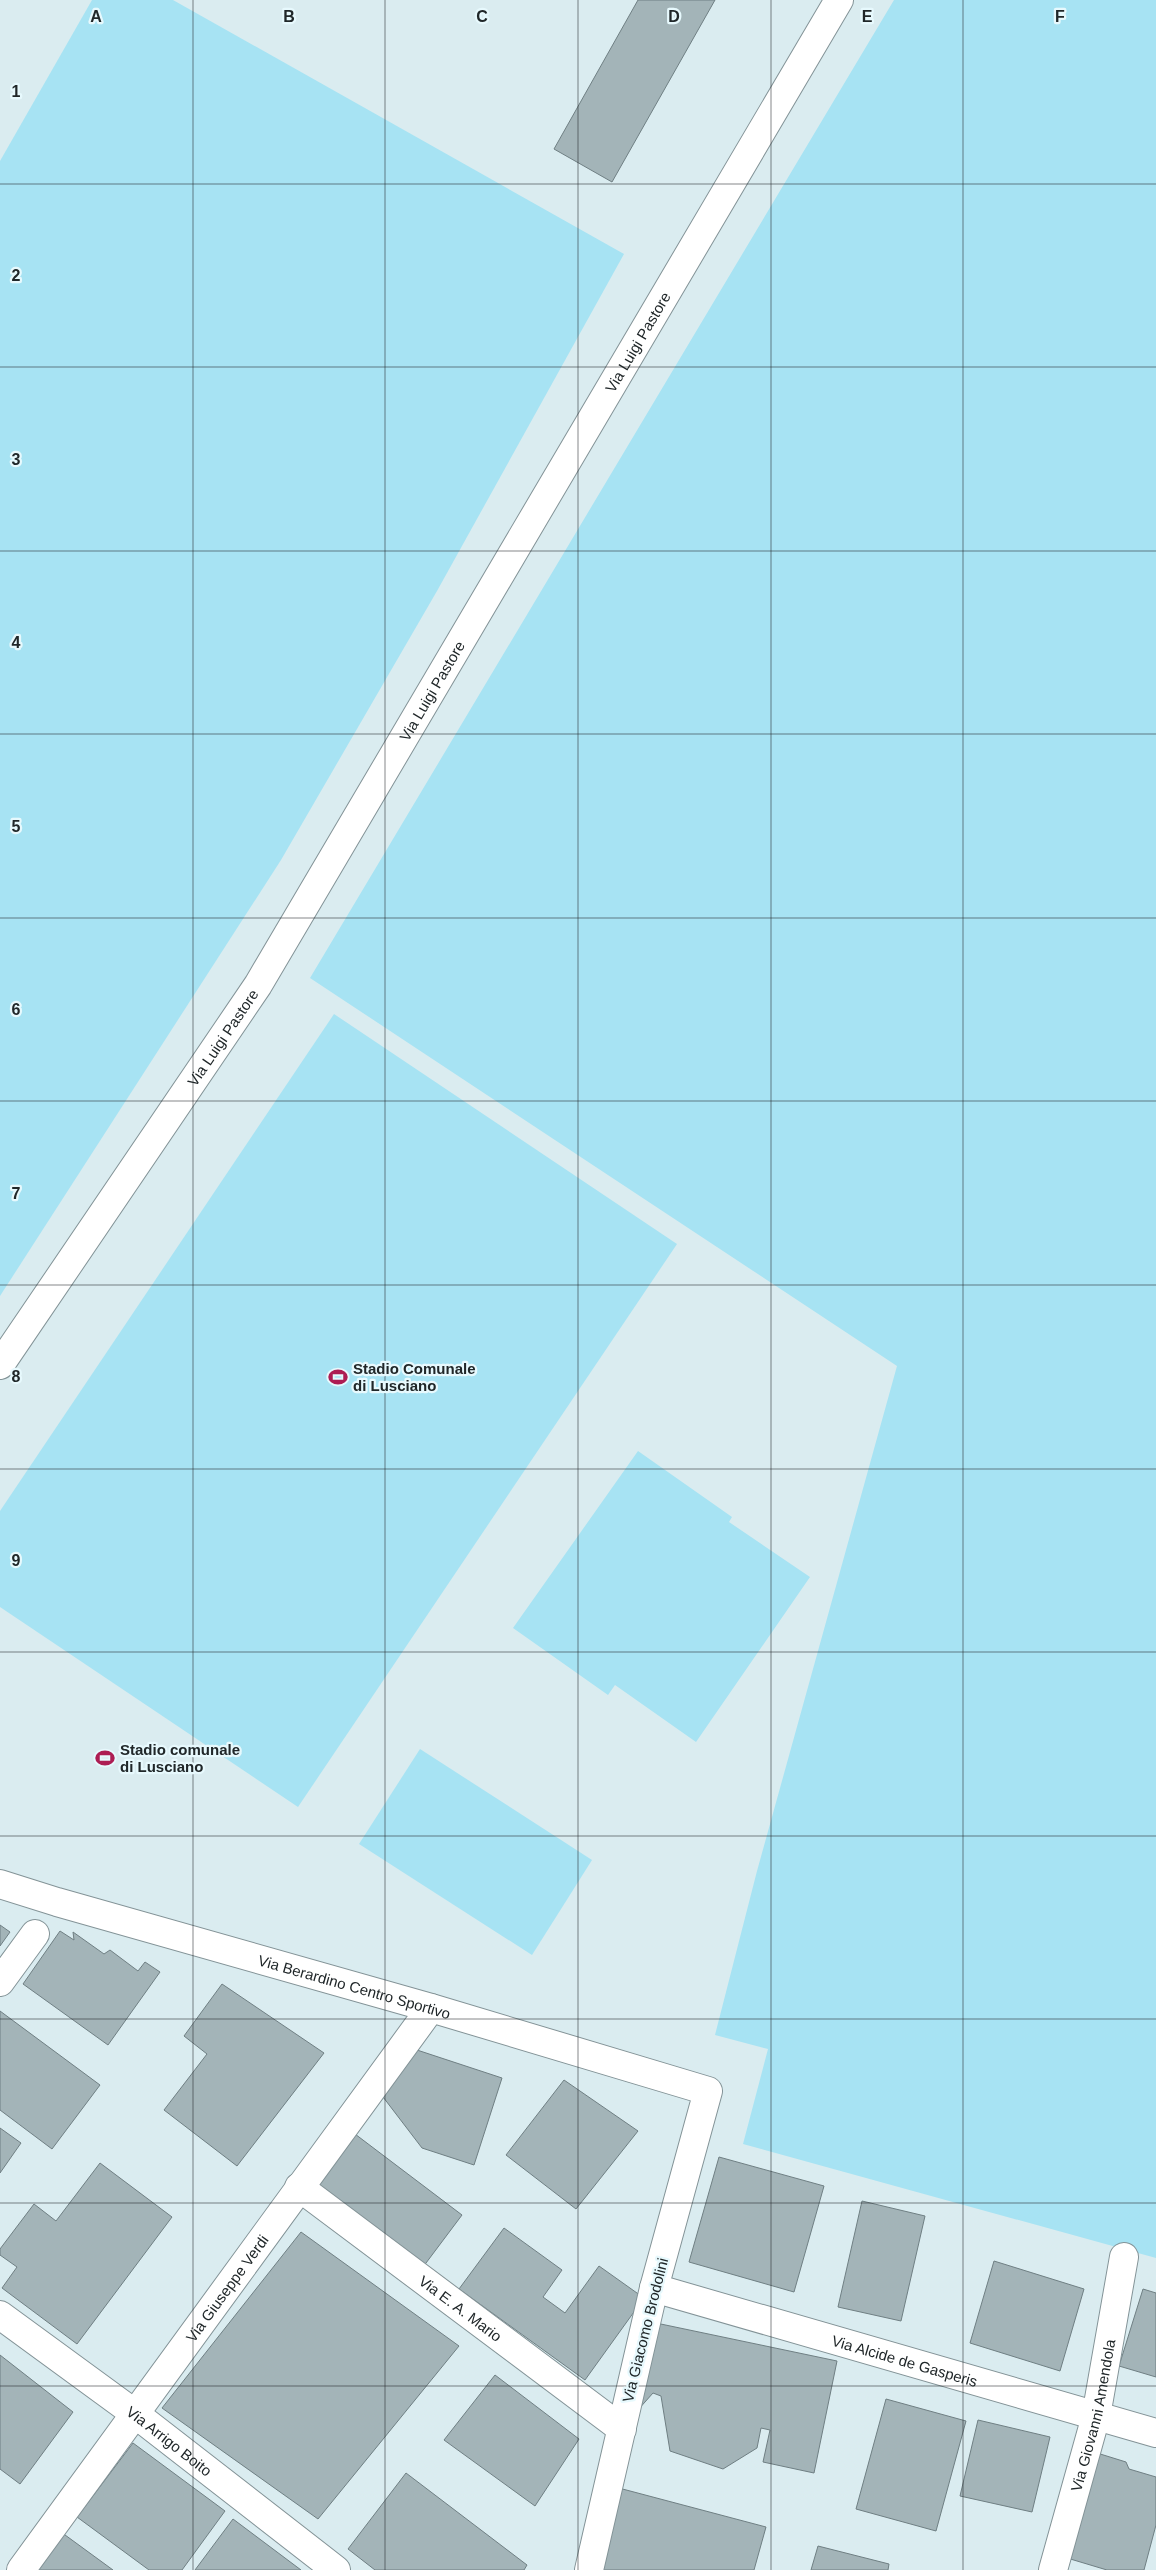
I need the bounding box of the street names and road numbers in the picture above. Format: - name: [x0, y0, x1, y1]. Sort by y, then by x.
- street label: Via Luigi Pastore: [601, 289, 673, 395]
- street label: Via Luigi Pastore: [396, 638, 468, 744]
- street label: Via Luigi Pastore: [184, 986, 261, 1089]
- street label: Via Berardino Centro Sportivo: [256, 1951, 453, 2022]
- street label: Via Giuseppe Verdi: [182, 2231, 271, 2345]
- street label: Via Giacomo Brodolini: [619, 2256, 671, 2404]
- street label: Via E. A. Mario: [416, 2272, 505, 2345]
- street label: Via Alcide de Gasperis: [830, 2331, 980, 2390]
- street label: Via Giovanni Amendola: [1067, 2337, 1118, 2493]
- street label: Via Arrigo Boito: [124, 2402, 215, 2479]

